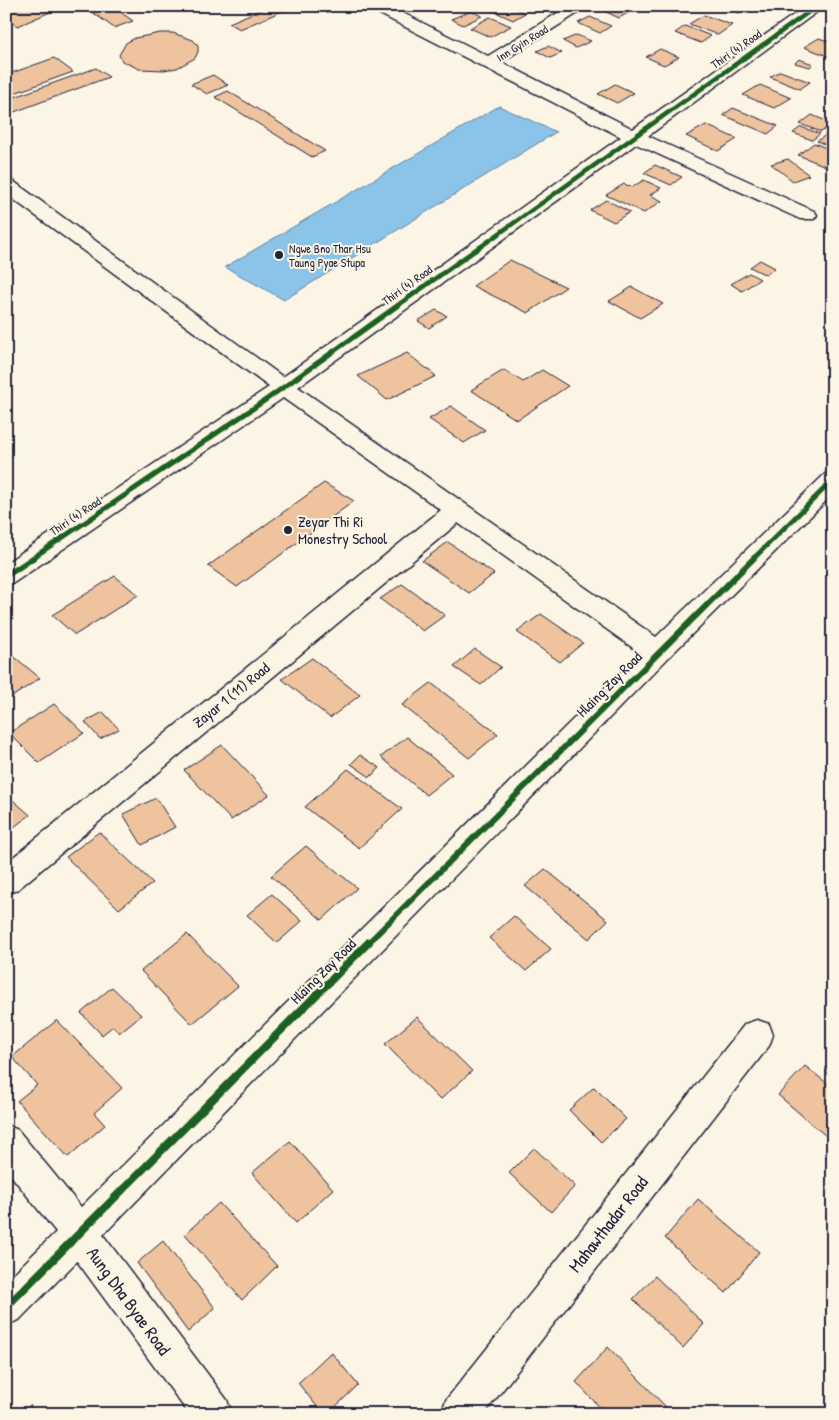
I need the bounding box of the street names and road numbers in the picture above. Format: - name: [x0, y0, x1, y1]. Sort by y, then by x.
- street label: Inn Gyin Road: [493, 20, 551, 66]
- street label: Thiri (4) Road: [707, 25, 765, 73]
- street label: Thiri (4) Road: [378, 261, 436, 309]
- street label: Thiri (4) Road: [46, 492, 104, 539]
- street label: Hlaing Zay Road: [572, 646, 647, 721]
- street label: Zayar 1 (11) Road: [188, 657, 274, 732]
- street label: Hlaing Zay Road: [286, 933, 361, 1008]
- street label: Mahawthadar Road: [562, 1171, 654, 1277]
- street label: Aung Dha Byae Road: [81, 1242, 177, 1360]

